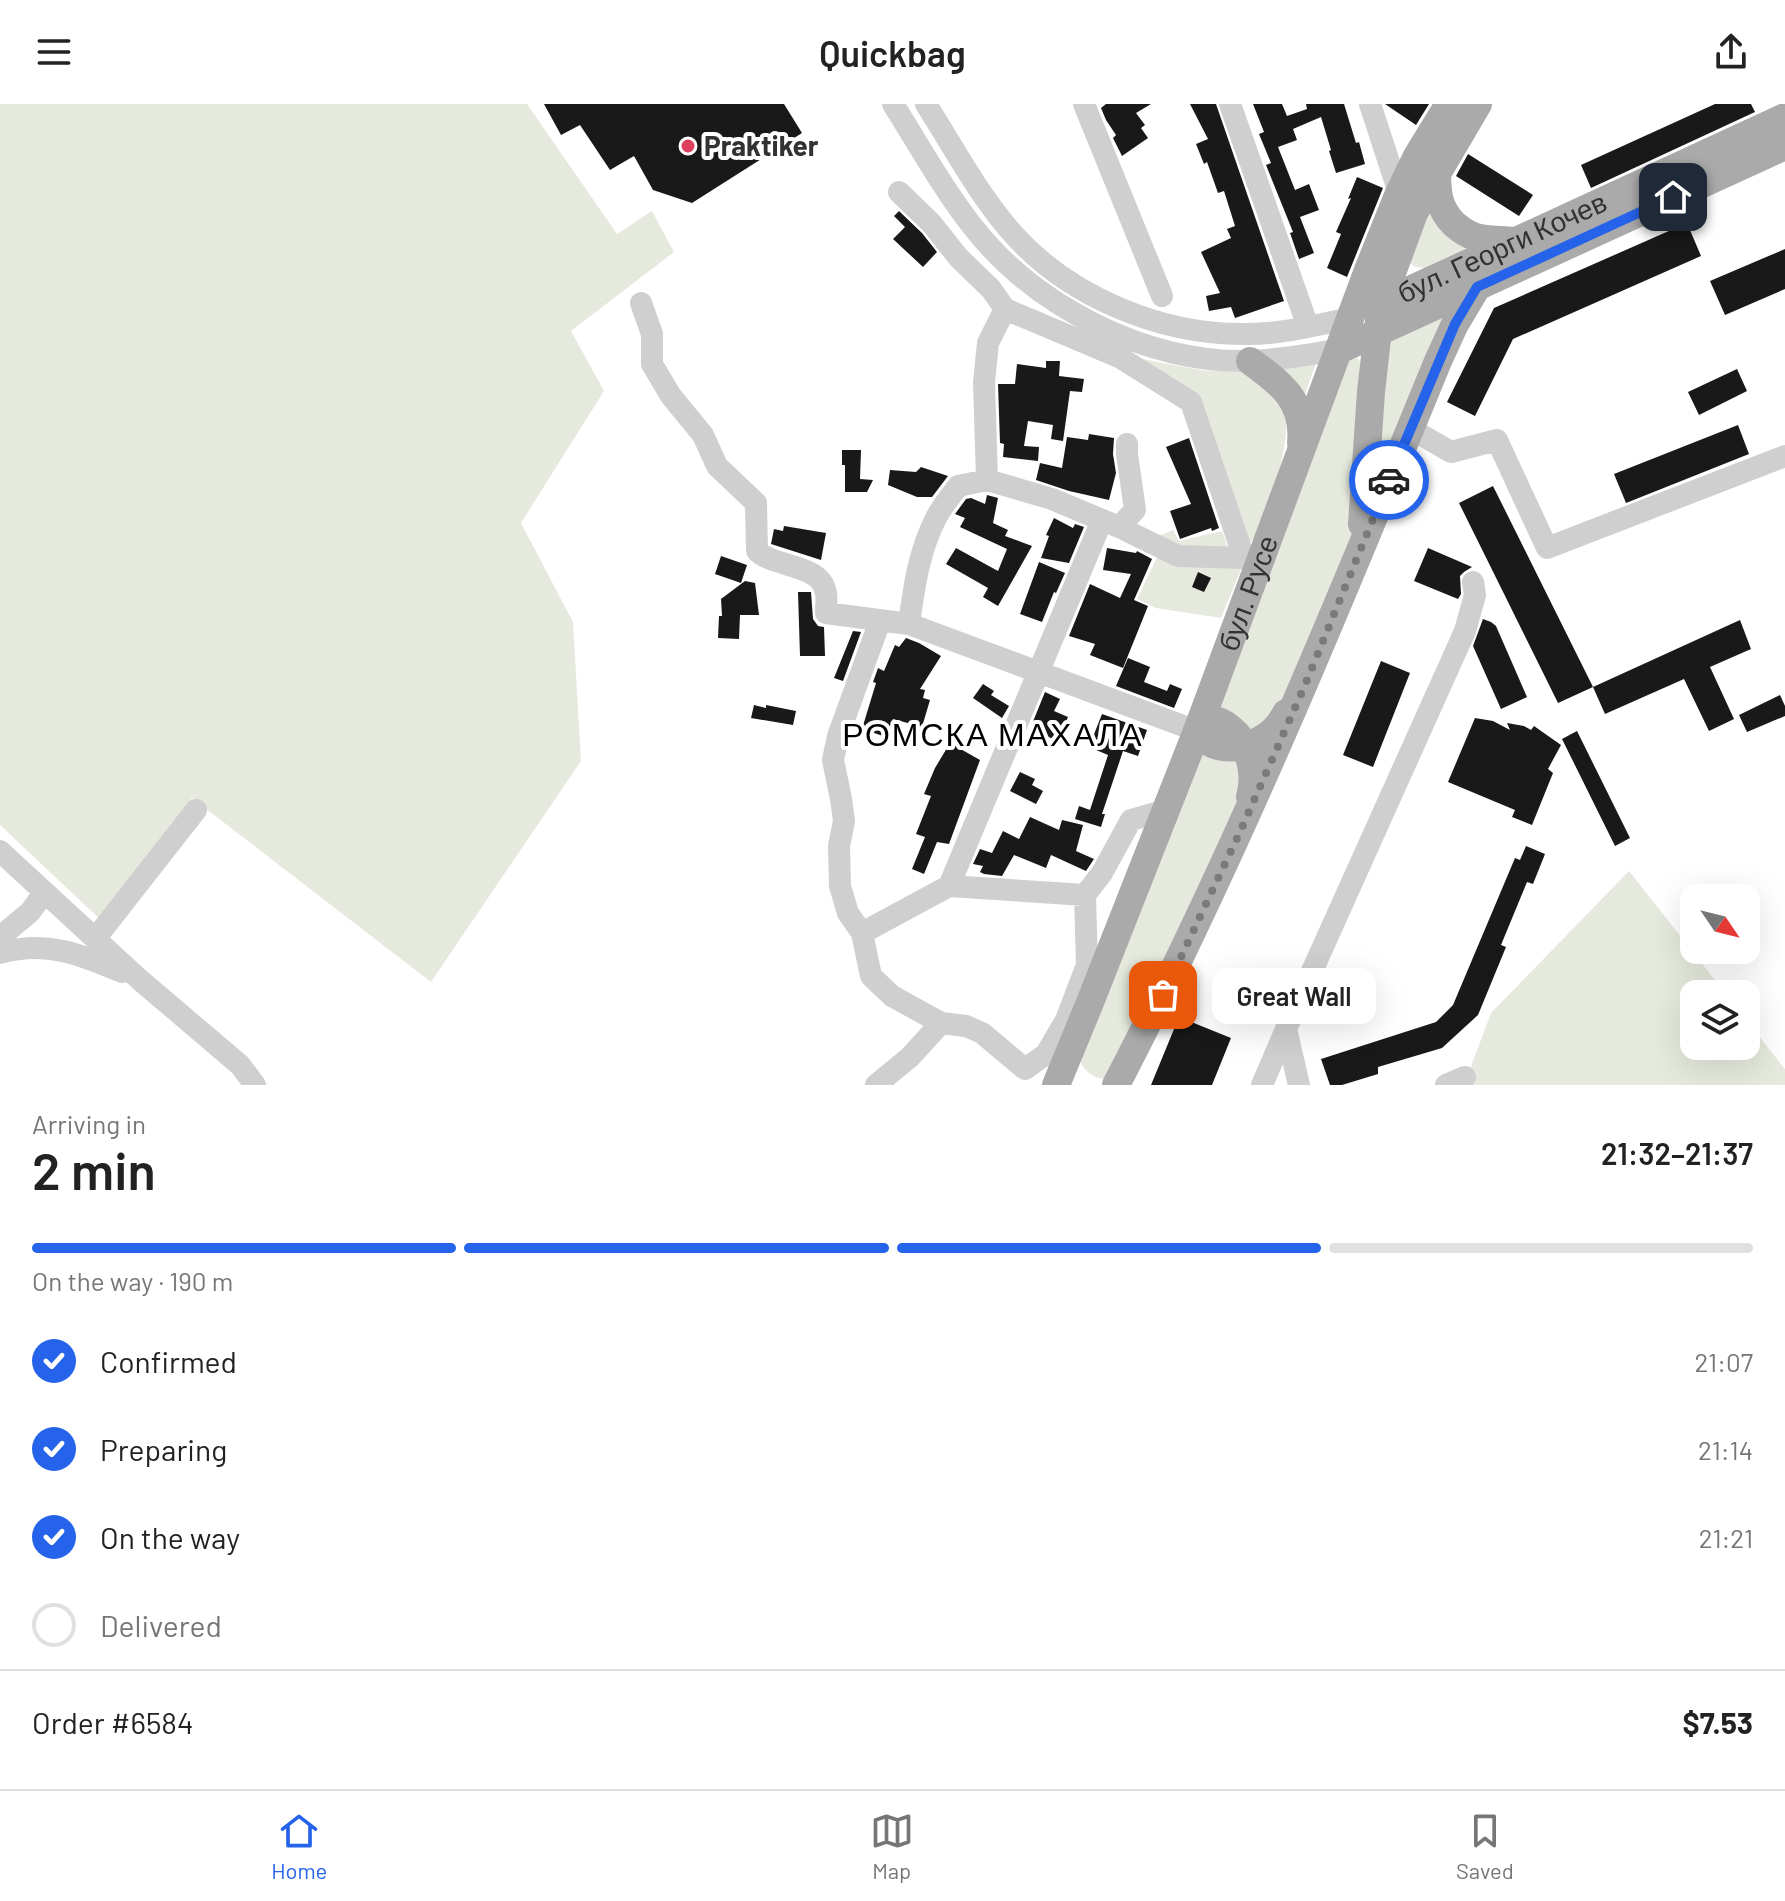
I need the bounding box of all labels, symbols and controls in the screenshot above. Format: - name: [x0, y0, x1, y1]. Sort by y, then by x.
- icon: menu: [32, 30, 76, 74]
- icon: share: [1709, 30, 1753, 74]
- text: Quickbag: [819, 31, 966, 74]
- place label: Praktiker: [704, 128, 819, 162]
- marker: Praktiker: [679, 137, 697, 155]
- pin: [1639, 163, 1707, 231]
- icon: home: [1651, 175, 1695, 219]
- street label: бул. Георги Кочев: [1392, 184, 1611, 309]
- courier: [1349, 440, 1429, 520]
- icon: car: [1367, 458, 1411, 502]
- street label: бул. Русе: [1210, 530, 1284, 655]
- district label: РОМСКА МАХАЛА: [842, 714, 1144, 752]
- north arrow: [1680, 884, 1760, 964]
- map controls: [1680, 884, 1760, 1060]
- pin: [1129, 961, 1197, 1029]
- callout: Great Wall: [1211, 967, 1375, 1023]
- icon: bag: [1141, 973, 1185, 1017]
- text: Great Wall: [1236, 980, 1352, 1011]
- button: layers: [1680, 980, 1760, 1060]
- text: Arriving in: [32, 1108, 146, 1139]
- text: 21:32–21:37: [1601, 1135, 1753, 1171]
- text: 2 min: [32, 1138, 156, 1200]
- text: On the way · 190 m: [32, 1265, 233, 1296]
- icon: check: [32, 1339, 76, 1383]
- text: Confirmed: [100, 1343, 237, 1379]
- text: 21:07: [1695, 1346, 1753, 1377]
- icon: check: [32, 1427, 76, 1471]
- text: Preparing: [100, 1431, 227, 1467]
- text: 21:14: [1698, 1434, 1753, 1465]
- icon: check: [32, 1515, 76, 1559]
- text: On the way: [100, 1519, 240, 1555]
- text: 21:21: [1699, 1522, 1753, 1553]
- text: Delivered: [100, 1607, 222, 1643]
- text: Order #6584: [32, 1704, 194, 1740]
- text: $7.53: [1682, 1704, 1753, 1740]
- tab: Home: [271, 1809, 327, 1883]
- tab: Map: [870, 1809, 914, 1883]
- tab: Saved: [1456, 1809, 1514, 1883]

